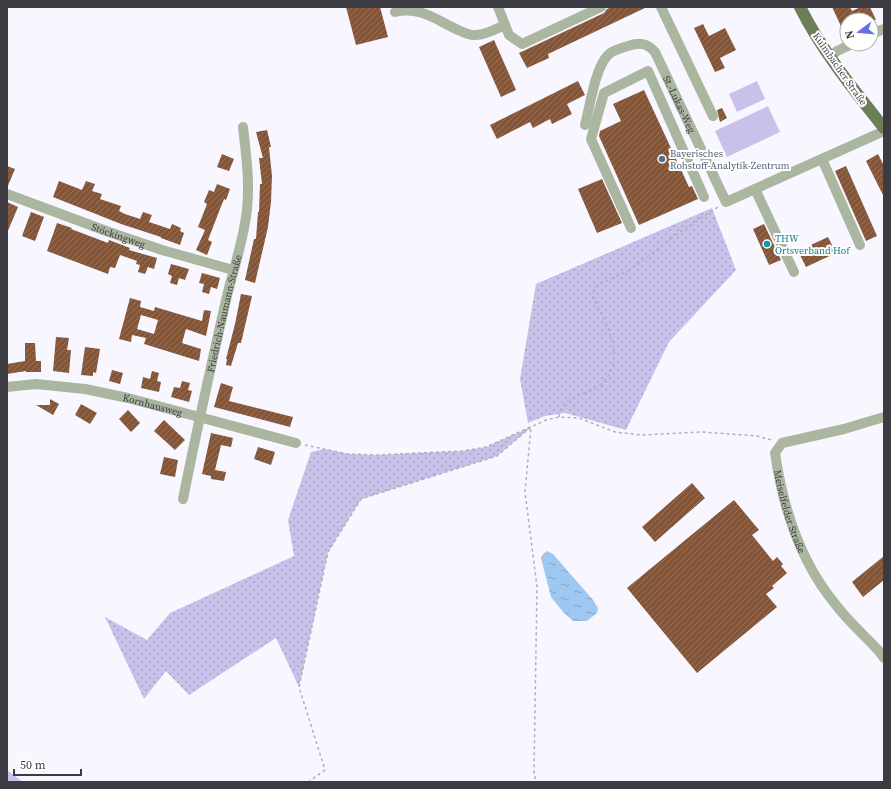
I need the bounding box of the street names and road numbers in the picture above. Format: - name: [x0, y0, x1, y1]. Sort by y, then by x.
- street label: Kulmbacher Straße: [810, 30, 870, 108]
- street label: St.-Lukas-Weg: [661, 73, 699, 135]
- street label: Stöckingweg: [90, 220, 147, 250]
- street label: Friedrich-Naumann-Straße: [203, 253, 244, 373]
- street label: Kornhausweg: [122, 391, 184, 419]
- street label: Meiselfelder Straße: [771, 469, 809, 555]

